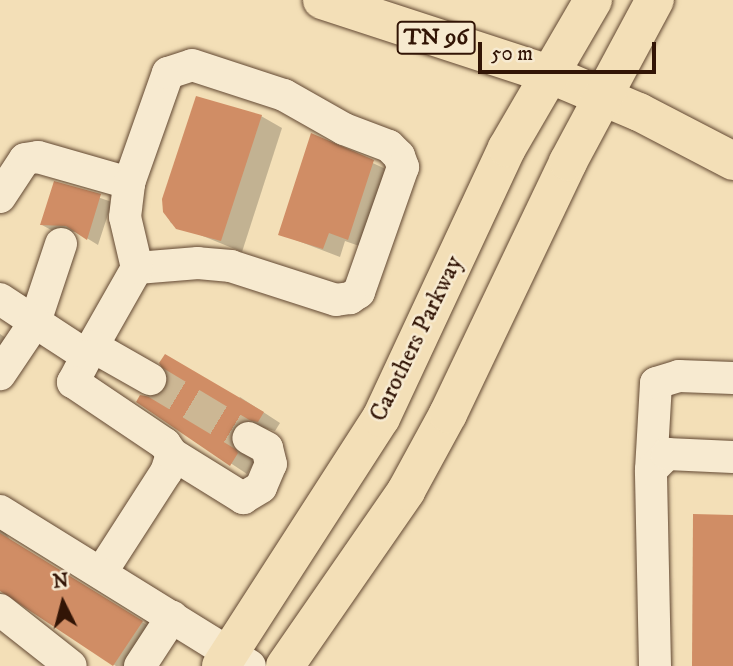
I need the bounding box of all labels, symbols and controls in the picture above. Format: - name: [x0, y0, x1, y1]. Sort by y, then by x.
- road number: TN 96: [396, 19, 476, 58]
- scale bar: [481, 28, 660, 72]
- text: 50 m: [491, 41, 533, 67]
- street label: Carothers Parkway: [364, 252, 470, 426]
- north arrow: [28, 568, 98, 638]
- text: N: [52, 569, 70, 594]

